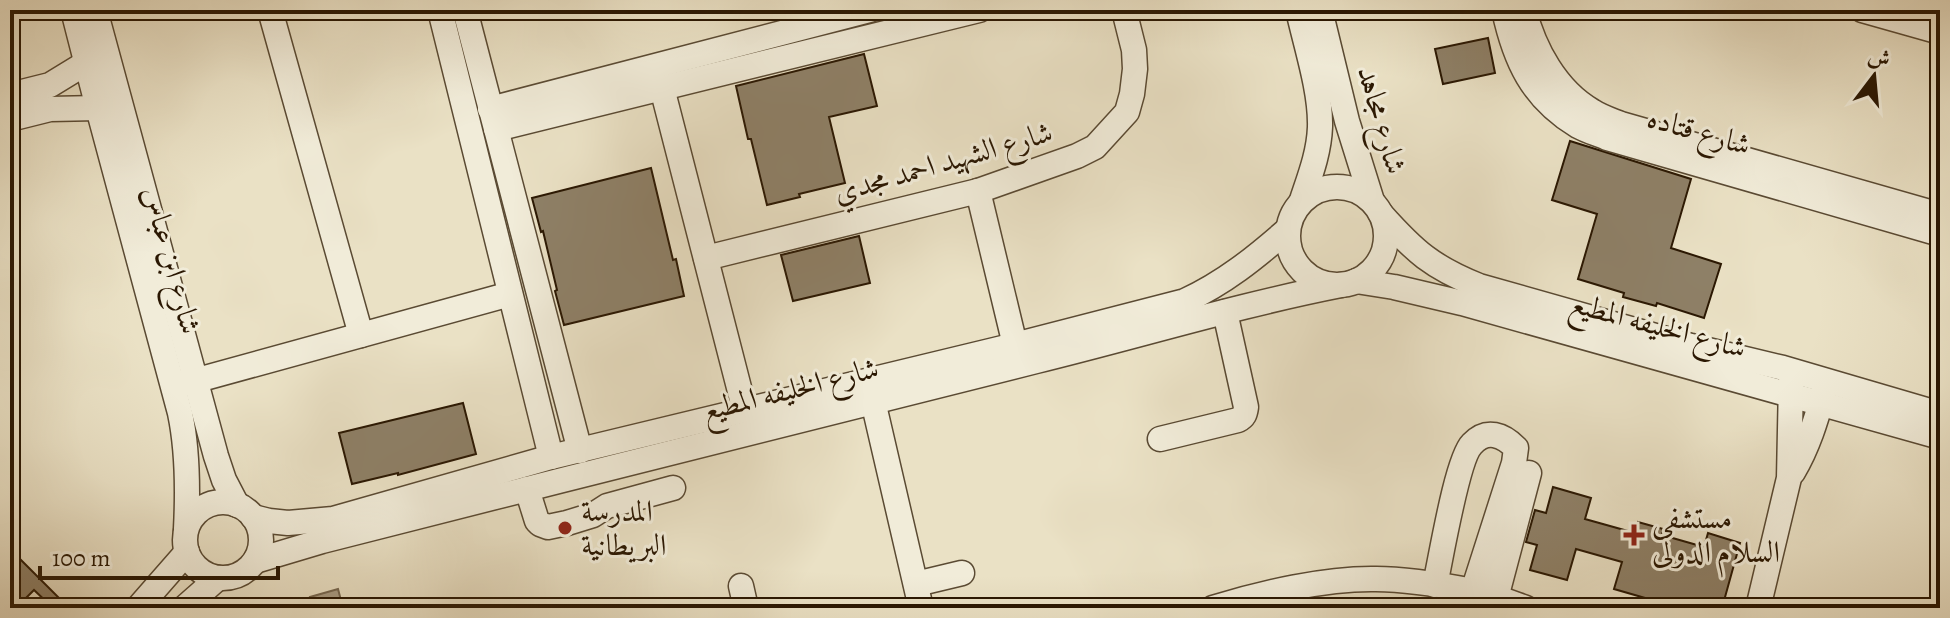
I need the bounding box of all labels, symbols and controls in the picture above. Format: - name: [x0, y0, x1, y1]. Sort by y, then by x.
- north arrow: [1834, 36, 1914, 116]
- text: ش: [1865, 40, 1894, 75]
- street label: شارع مجاهد: [1343, 61, 1416, 180]
- street label: شارع قتاده: [1641, 97, 1755, 170]
- street label: شارع الشهيد احمد مجدي: [829, 112, 1059, 217]
- street label: شارع ابن عباس: [128, 182, 211, 339]
- street label: شارع الخليفه المطيع: [1564, 282, 1751, 375]
- street label: شارع الخليفه المطيع: [697, 348, 884, 437]
- place label: المدرسة البريطانية: [581, 491, 667, 565]
- place label: مستشفى السلام الدولى: [1652, 498, 1780, 578]
- marker: المدرسة البريطانية: [556, 519, 574, 537]
- marker: مستشفى السلام الدولى: [1623, 524, 1645, 546]
- scale bar: [40, 530, 278, 580]
- text: 100 m: [52, 542, 111, 574]

